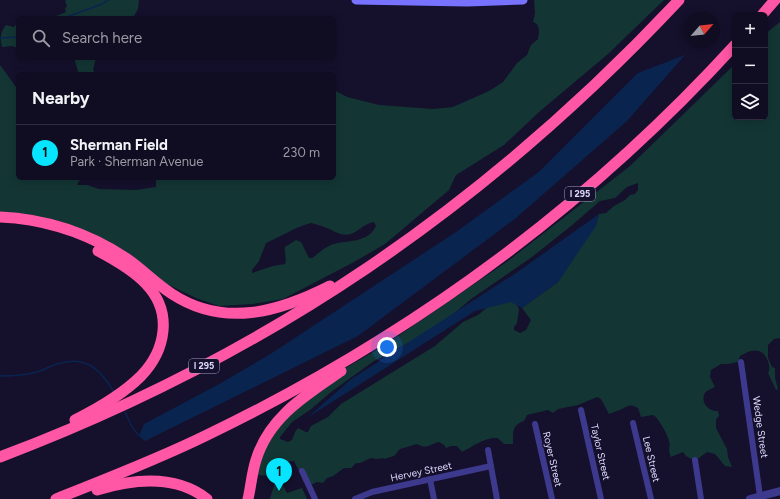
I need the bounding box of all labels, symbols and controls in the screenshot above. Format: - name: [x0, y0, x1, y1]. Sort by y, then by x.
- north arrow: [684, 12, 720, 48]
- map controls: [732, 12, 768, 120]
- button: +: [732, 12, 768, 48]
- search box: [16, 16, 336, 60]
- icon: search: [30, 27, 52, 49]
- text: Search here: [62, 29, 142, 47]
- button: −: [732, 48, 768, 84]
- button: layers: [732, 84, 768, 120]
- text: Nearby: [32, 88, 90, 108]
- text: Sherman Field: [70, 136, 168, 154]
- text: 1: [42, 145, 48, 160]
- text: 230 m: [283, 145, 320, 160]
- text: Park · Sherman Avenue: [70, 154, 203, 169]
- road number: I 295: [565, 187, 595, 201]
- your location: [377, 337, 397, 357]
- road number: I 295: [189, 359, 219, 373]
- street label: Wedge Street: [750, 395, 771, 459]
- street label: Taylor Street: [588, 423, 613, 482]
- street label: Royer Street: [540, 430, 565, 488]
- street label: Lee Street: [640, 435, 663, 483]
- pin: 1: [266, 458, 292, 491]
- street label: Hervey Street: [389, 459, 453, 484]

